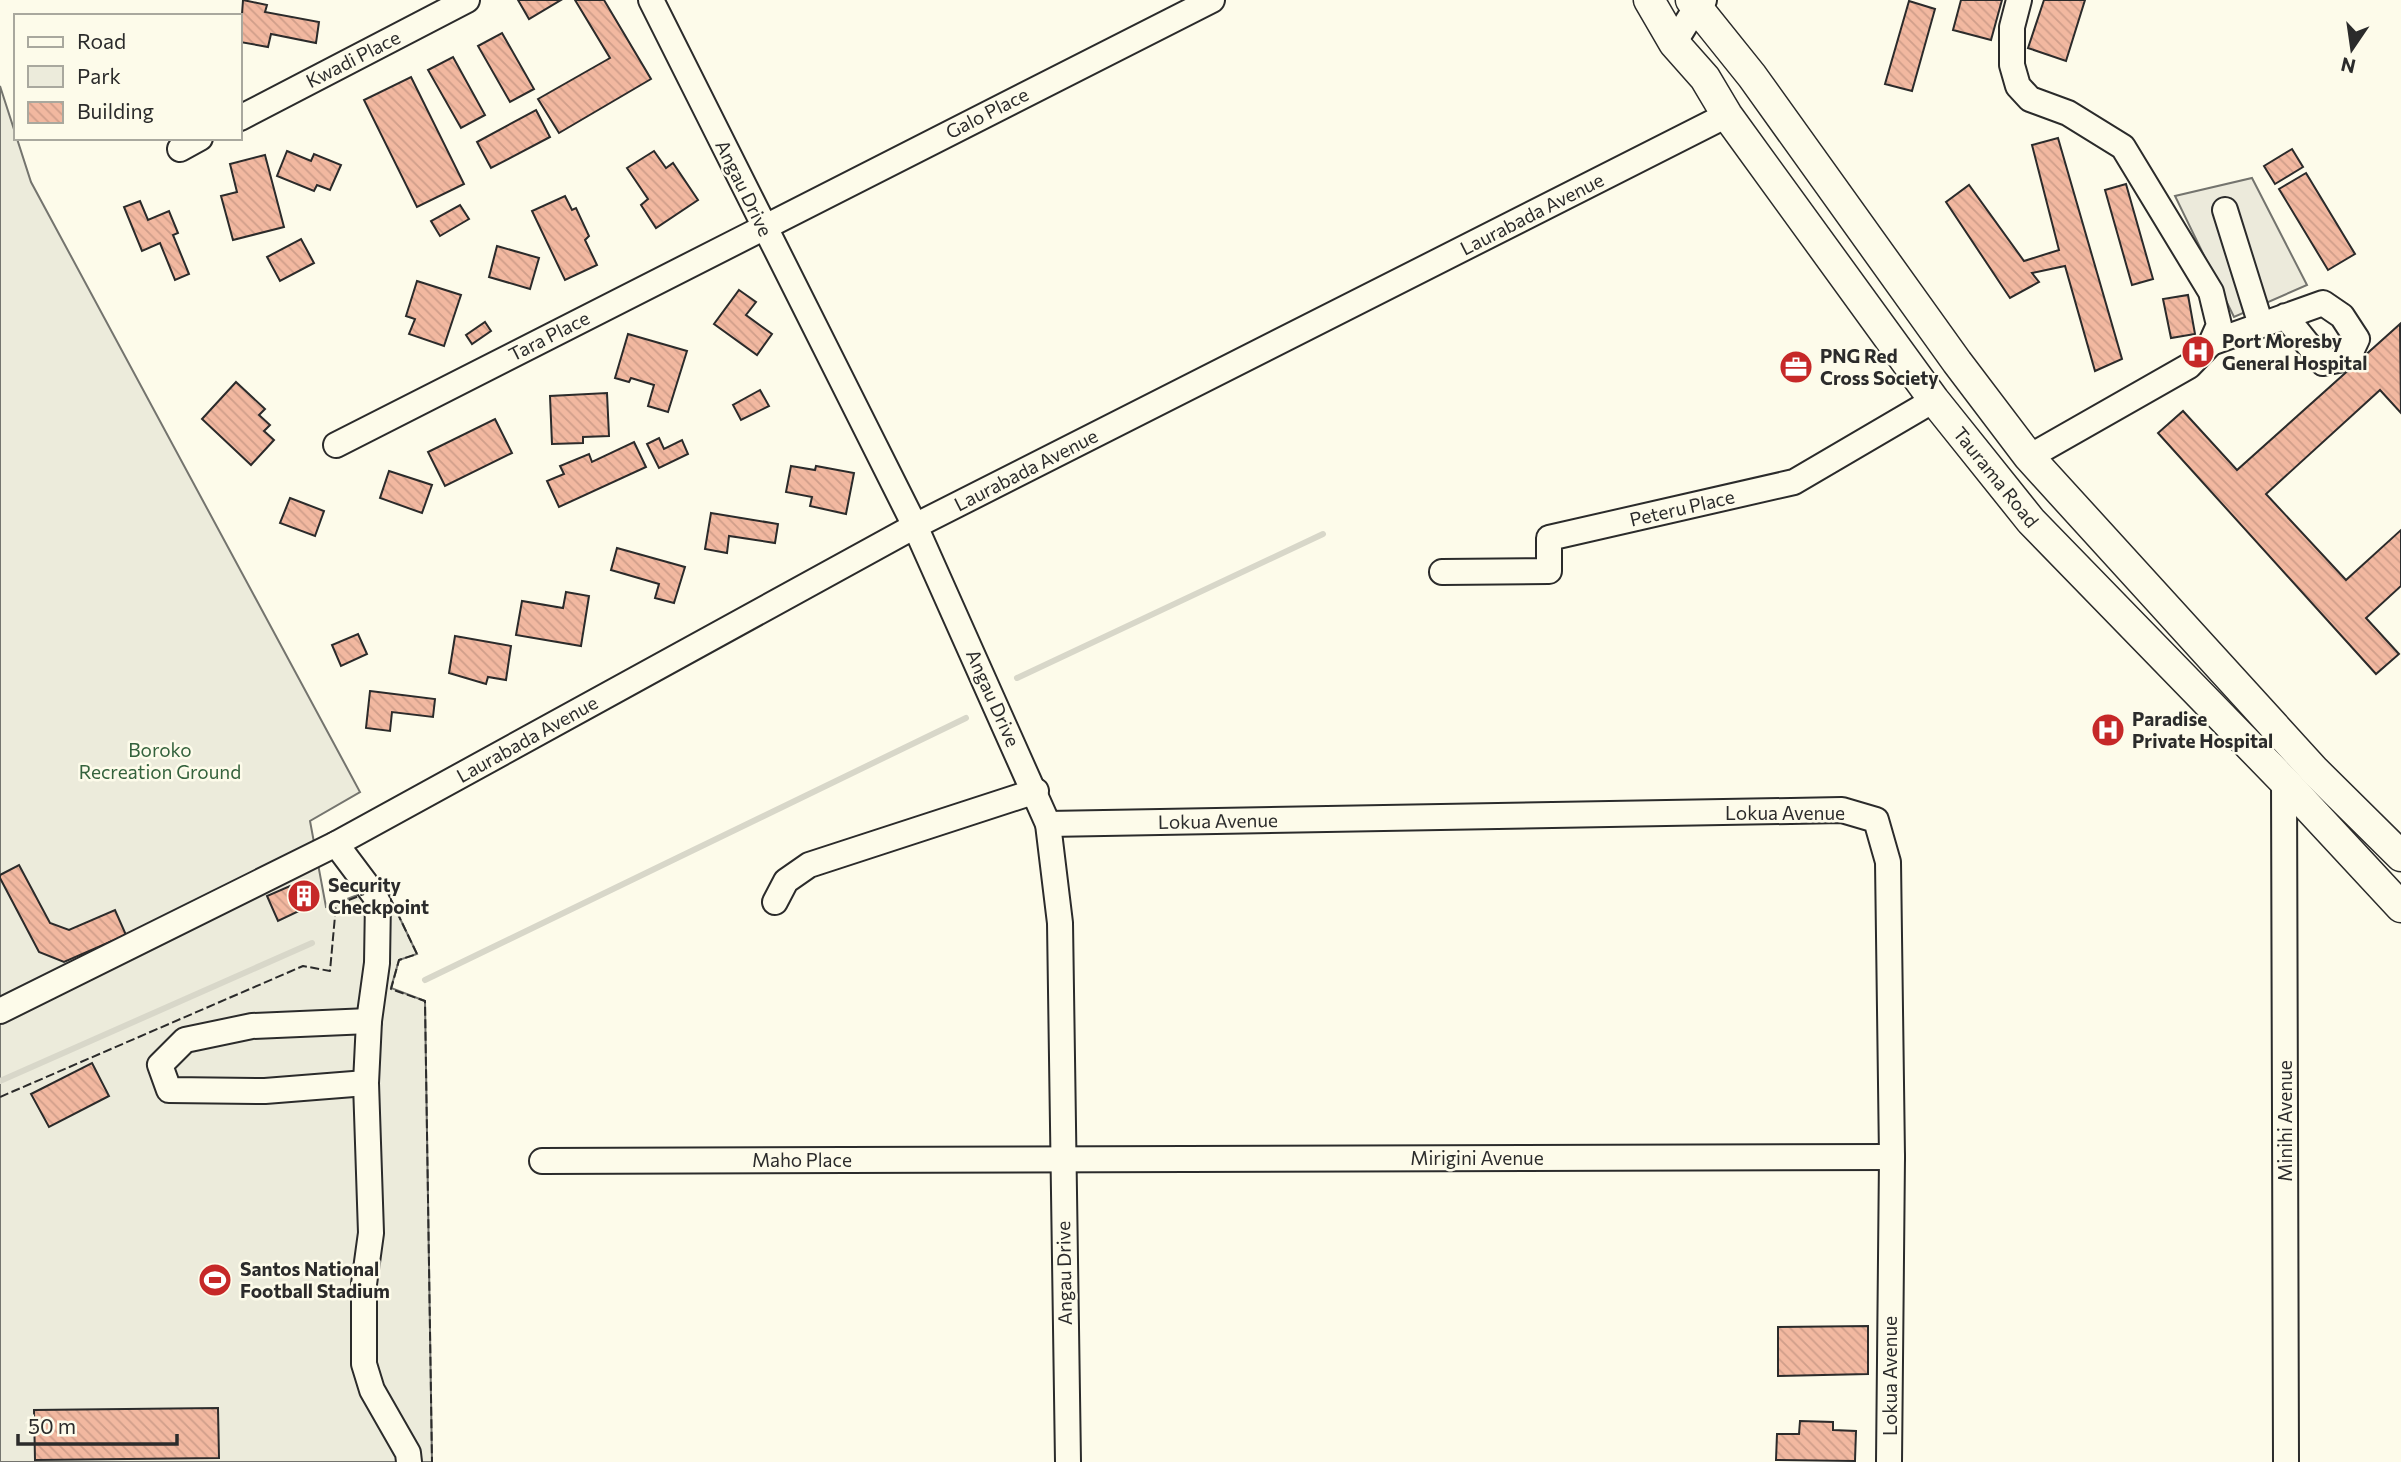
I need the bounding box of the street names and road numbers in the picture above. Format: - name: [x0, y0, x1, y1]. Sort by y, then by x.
- street label: Kwadi Place: [302, 25, 404, 92]
- street label: Galo Place: [942, 82, 1032, 143]
- street label: Angau Drive: [711, 136, 778, 240]
- street label: Laurabada Avenue: [1456, 167, 1607, 260]
- street label: Tara Place: [505, 305, 593, 366]
- street label: Taurama Road: [1949, 422, 2044, 532]
- street label: Laurabada Avenue: [950, 423, 1101, 516]
- street label: Peteru Place: [1627, 484, 1737, 531]
- street label: Angau Drive: [962, 646, 1025, 750]
- street label: Laurabada Avenue: [452, 690, 601, 787]
- street label: Lokua Avenue: [1725, 801, 1845, 824]
- street label: Lokua Avenue: [1158, 808, 1278, 833]
- street label: Minihi Avenue: [2273, 1060, 2296, 1182]
- street label: Mirigini Avenue: [1410, 1146, 1544, 1169]
- street label: Maho Place: [752, 1148, 852, 1171]
- street label: Angau Drive: [1051, 1221, 1076, 1325]
- street label: Lokua Avenue: [1878, 1316, 1901, 1436]

